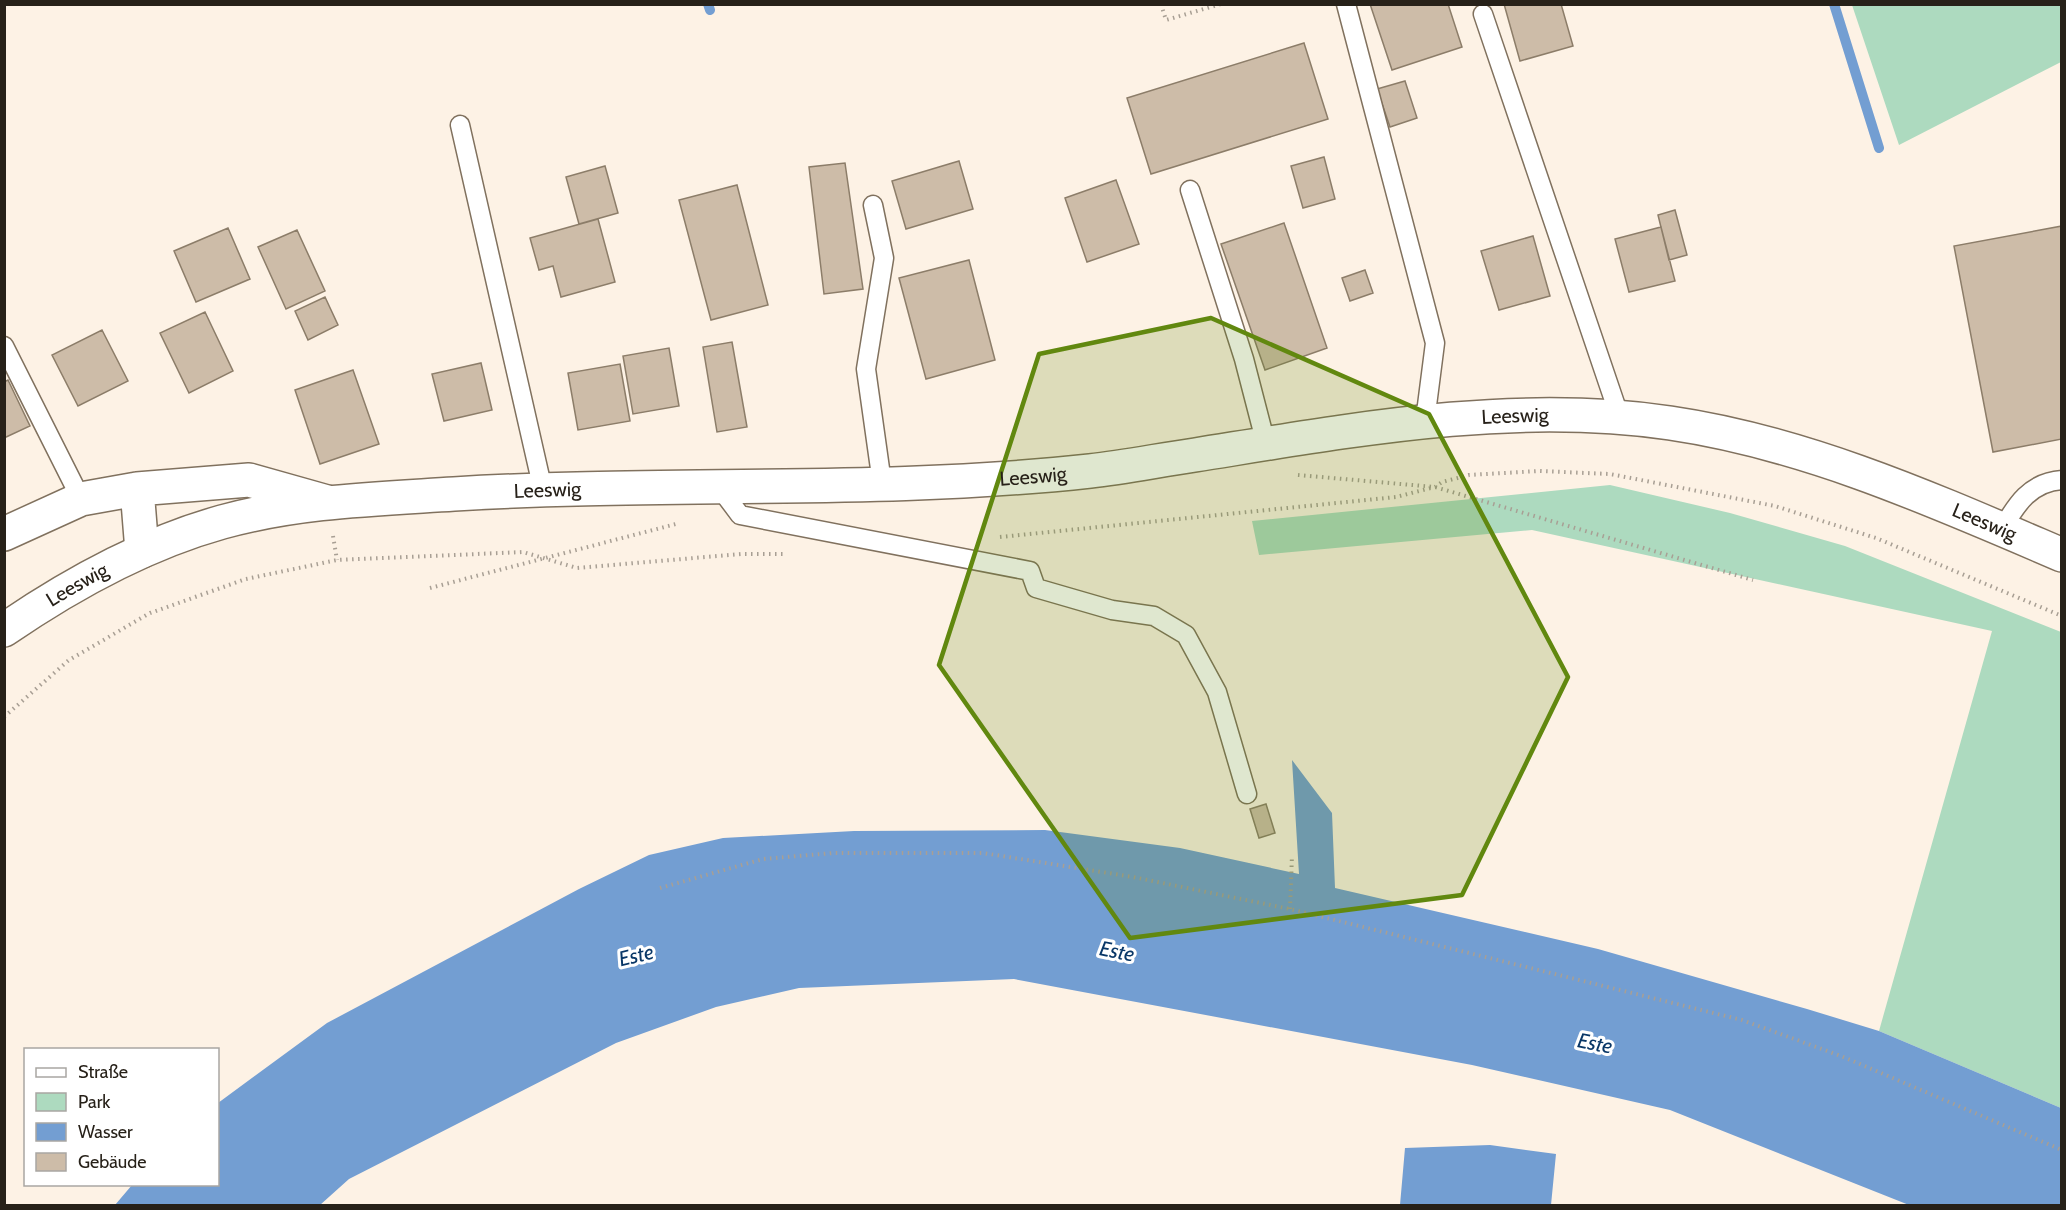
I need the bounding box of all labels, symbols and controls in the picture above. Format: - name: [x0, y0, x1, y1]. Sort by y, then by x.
- street label: Leeswig: [1481, 403, 1550, 429]
- street label: Leeswig: [999, 461, 1069, 491]
- street label: Leeswig: [513, 477, 582, 503]
- street label: Leeswig: [1949, 498, 2021, 547]
- street label: Leeswig: [42, 557, 113, 612]
- water label: Este: [1097, 935, 1137, 967]
- water label: Este: [616, 939, 656, 971]
- water label: Este: [1575, 1027, 1615, 1059]
- legend: [24, 1048, 219, 1186]
- text: Straße: [78, 1061, 128, 1083]
- text: Park: [78, 1091, 111, 1113]
- text: Wasser: [78, 1121, 133, 1143]
- text: Gebäude: [78, 1151, 147, 1173]

